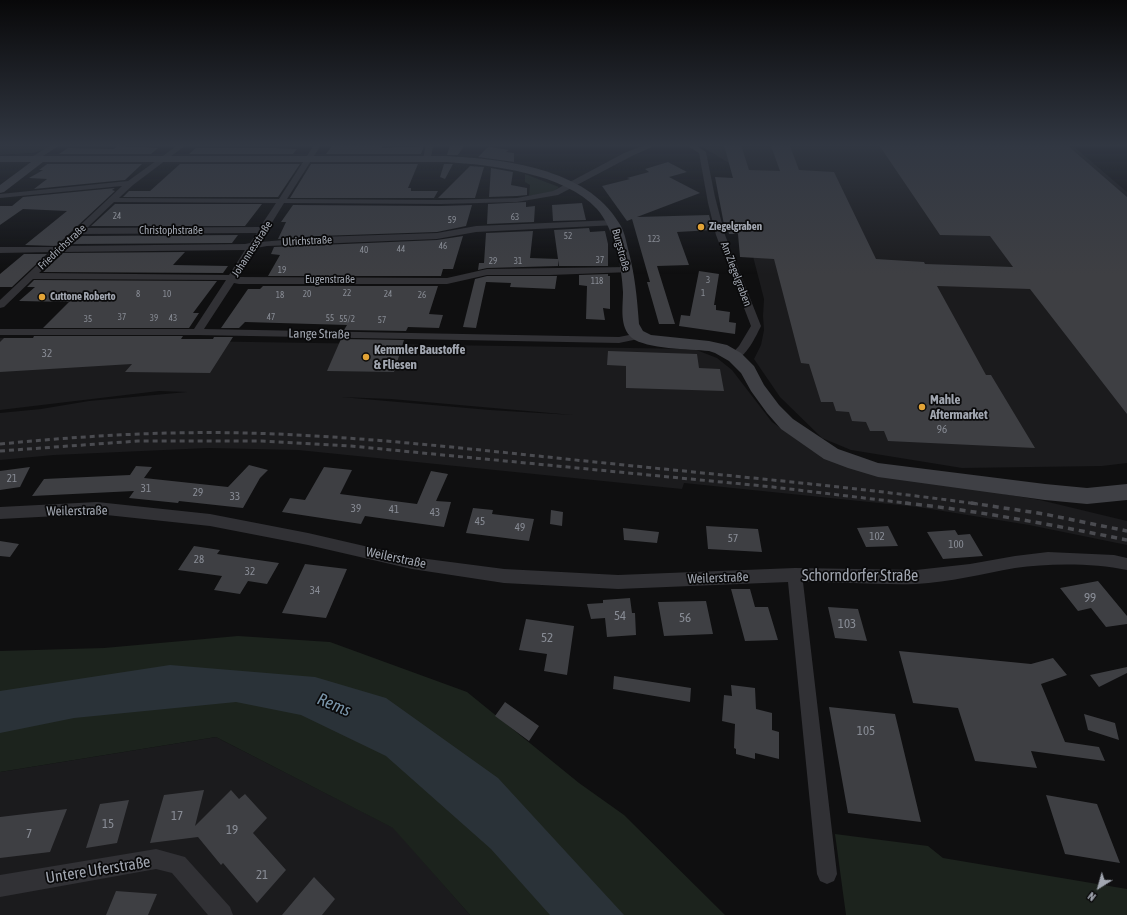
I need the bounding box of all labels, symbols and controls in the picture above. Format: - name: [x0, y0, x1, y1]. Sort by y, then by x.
- house number: 24: [113, 211, 121, 221]
- house number: 63: [511, 212, 519, 222]
- house number: 59: [448, 215, 456, 225]
- street label: Johannesstraße: [229, 219, 275, 279]
- place label: Ziegelgraben: [709, 220, 762, 234]
- street label: Friedrichstraße: [35, 221, 89, 273]
- marker: Ziegelgraben: [696, 222, 706, 232]
- street label: Christophstraße: [139, 224, 203, 238]
- street label: Burgstraße: [609, 227, 633, 273]
- house number: 52: [564, 231, 572, 241]
- street label: Ulrichstraße: [282, 233, 332, 249]
- house number: 123: [648, 234, 660, 244]
- street label: Am Ziegelgraben: [718, 240, 754, 308]
- house number: 46: [439, 241, 447, 251]
- house number: 44: [397, 244, 405, 254]
- house number: 40: [360, 245, 368, 255]
- house number: 37: [596, 255, 604, 265]
- house number: 29: [489, 256, 497, 266]
- house number: 31: [514, 256, 522, 266]
- house number: 19: [278, 265, 286, 275]
- street label: Eugenstraße: [305, 273, 355, 287]
- house number: 3: [706, 275, 710, 285]
- house number: 118: [591, 276, 603, 286]
- house number: 22: [343, 288, 351, 298]
- house number: 1: [701, 288, 705, 298]
- house number: 8: [136, 289, 140, 299]
- house number: 10: [163, 289, 171, 299]
- house number: 20: [303, 289, 311, 299]
- house number: 24: [384, 289, 392, 299]
- place label: Cuttone Roberto: [50, 290, 116, 304]
- house number: 18: [276, 290, 284, 300]
- house number: 26: [418, 290, 426, 300]
- marker: Cuttone Roberto: [37, 292, 47, 302]
- house number: 37: [118, 312, 126, 322]
- house number: 47: [267, 312, 275, 322]
- house number: 39: [150, 313, 158, 323]
- house number: 43: [169, 313, 177, 323]
- house number: 55: [326, 313, 334, 323]
- house number: 35: [84, 314, 92, 324]
- house number: 55/2: [339, 314, 355, 324]
- house number: 57: [378, 315, 386, 325]
- street label: Lange Straße: [288, 326, 350, 342]
- place label: Kemmler Baustoffe & Fliesen: [374, 342, 465, 373]
- house number: 32: [42, 347, 52, 361]
- marker: Kemmler Baustoffe & Fliesen: [361, 352, 371, 362]
- place label: Mahle Aftermarket: [930, 392, 988, 423]
- marker: Mahle Aftermarket: [917, 402, 927, 412]
- house number: 96: [937, 423, 947, 437]
- house number: 21: [7, 472, 17, 486]
- house number: 31: [141, 482, 151, 496]
- house number: 29: [193, 486, 203, 500]
- house number: 33: [230, 490, 240, 504]
- house number: 39: [351, 502, 361, 516]
- street label: Weilerstraße: [46, 503, 108, 519]
- house number: 41: [389, 503, 399, 517]
- house number: 43: [430, 506, 440, 520]
- house number: 45: [475, 515, 485, 529]
- house number: 49: [515, 521, 525, 535]
- house number: 102: [869, 530, 885, 544]
- house number: 57: [728, 532, 738, 546]
- house number: 100: [948, 538, 964, 552]
- street label: Weilerstraße: [365, 544, 427, 572]
- house number: 28: [194, 553, 204, 567]
- house number: 32: [245, 565, 255, 579]
- street label: Schorndorfer Straße: [802, 566, 918, 586]
- street label: Weilerstraße: [687, 569, 749, 587]
- house number: 34: [310, 584, 320, 598]
- house number: 99: [1084, 590, 1096, 606]
- house number: 54: [614, 608, 626, 624]
- house number: 56: [679, 610, 691, 626]
- house number: 103: [838, 616, 856, 632]
- house number: 52: [541, 630, 553, 646]
- water label: Rems: [314, 689, 354, 721]
- house number: 105: [857, 723, 875, 739]
- house number: 17: [171, 808, 183, 824]
- house number: 15: [102, 816, 114, 832]
- house number: 19: [226, 822, 238, 838]
- house number: 7: [26, 826, 32, 842]
- street label: Untere Uferstraße: [44, 852, 152, 888]
- house number: 21: [256, 867, 268, 883]
- north arrow: [1079, 867, 1119, 907]
- text: N: [1086, 890, 1098, 903]

